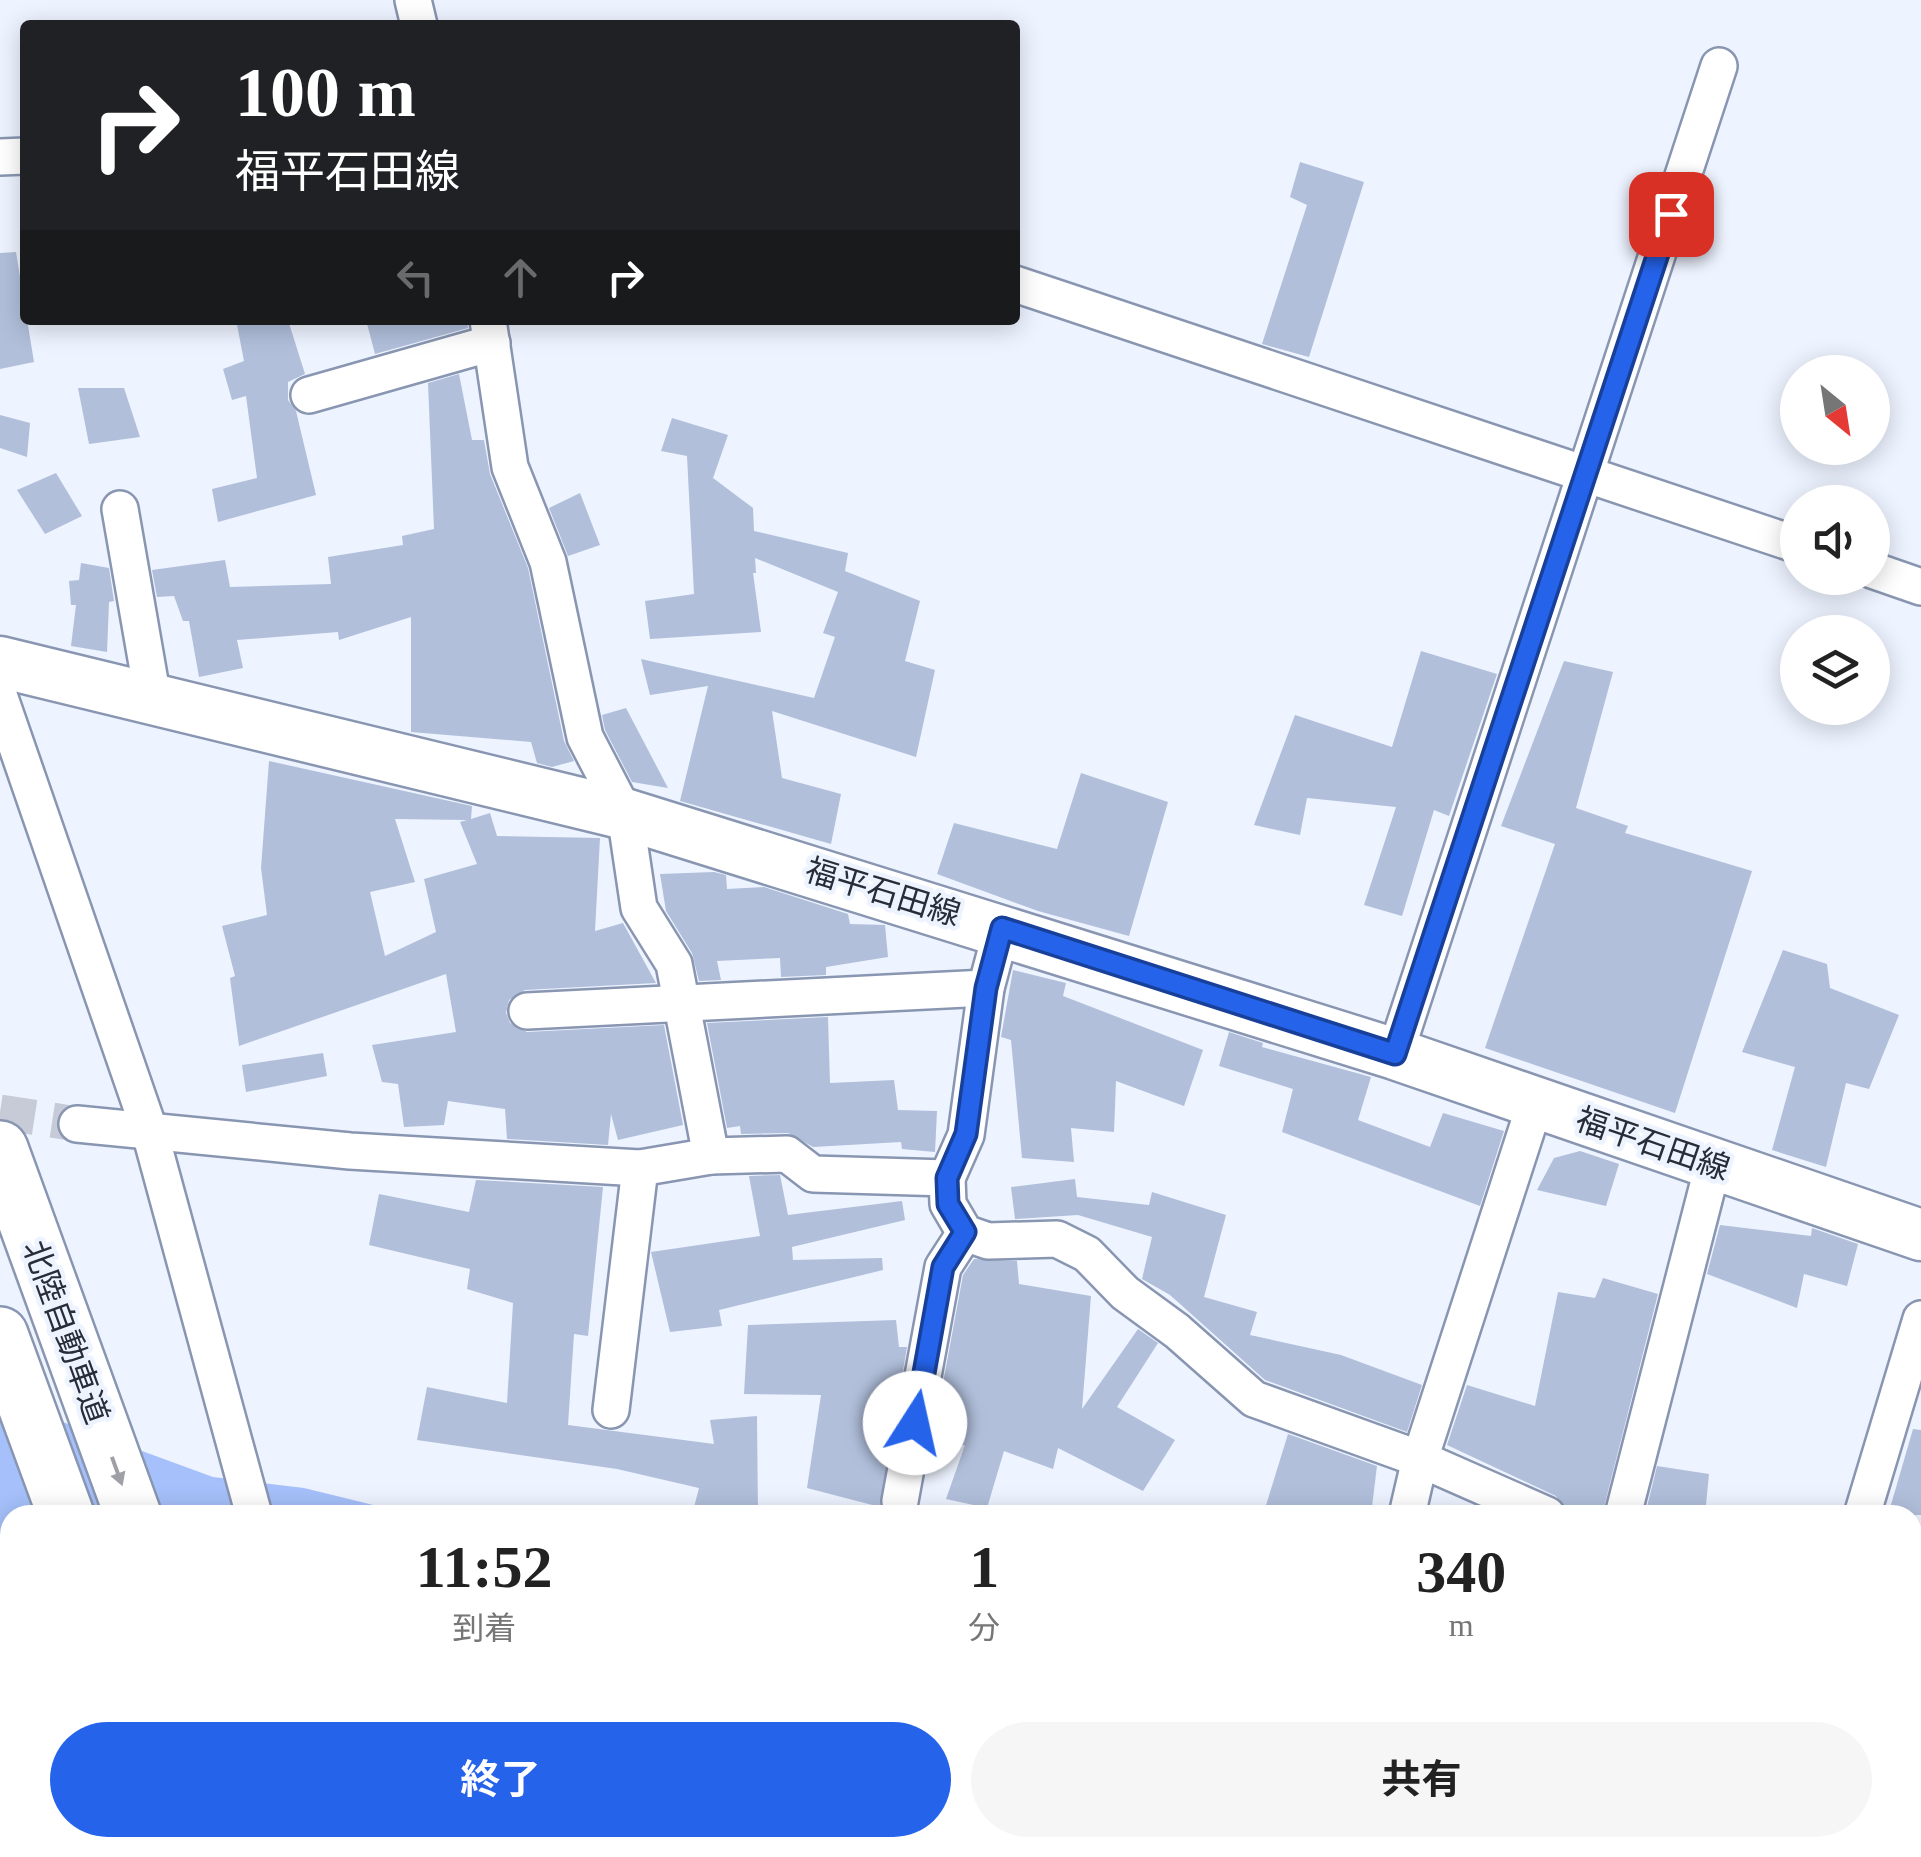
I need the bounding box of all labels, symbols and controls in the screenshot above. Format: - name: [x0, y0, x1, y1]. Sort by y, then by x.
- text: 100 m: [235, 54, 416, 131]
- icon: right: [70, 60, 200, 190]
- text: 福平石田線: [235, 147, 460, 197]
- pin: [1629, 172, 1714, 257]
- icon: arrive: [1644, 187, 1699, 242]
- icon: left: [388, 250, 443, 305]
- icon: ahead: [493, 250, 548, 305]
- icon: right: [598, 250, 653, 305]
- north arrow: [1780, 355, 1890, 465]
- map controls: [1780, 355, 1890, 725]
- button: sound: [1780, 485, 1890, 595]
- button: layers: [1780, 615, 1890, 725]
- street label: 福平石田線: [801, 851, 965, 933]
- street label: 福平石田線: [1571, 1101, 1735, 1187]
- street label: 北陸自動車道: [16, 1236, 116, 1428]
- position arrow: [863, 1371, 967, 1475]
- one-way arrow: [110, 1456, 125, 1486]
- text: 11:52: [416, 1534, 553, 1600]
- text: 1: [969, 1534, 999, 1600]
- text: 340: [1416, 1539, 1506, 1605]
- text: m: [1449, 1607, 1474, 1643]
- text: 到着: [452, 1610, 516, 1646]
- text: 分: [968, 1610, 1000, 1646]
- button: 終了: [50, 1722, 951, 1837]
- button: 共有: [971, 1722, 1872, 1837]

